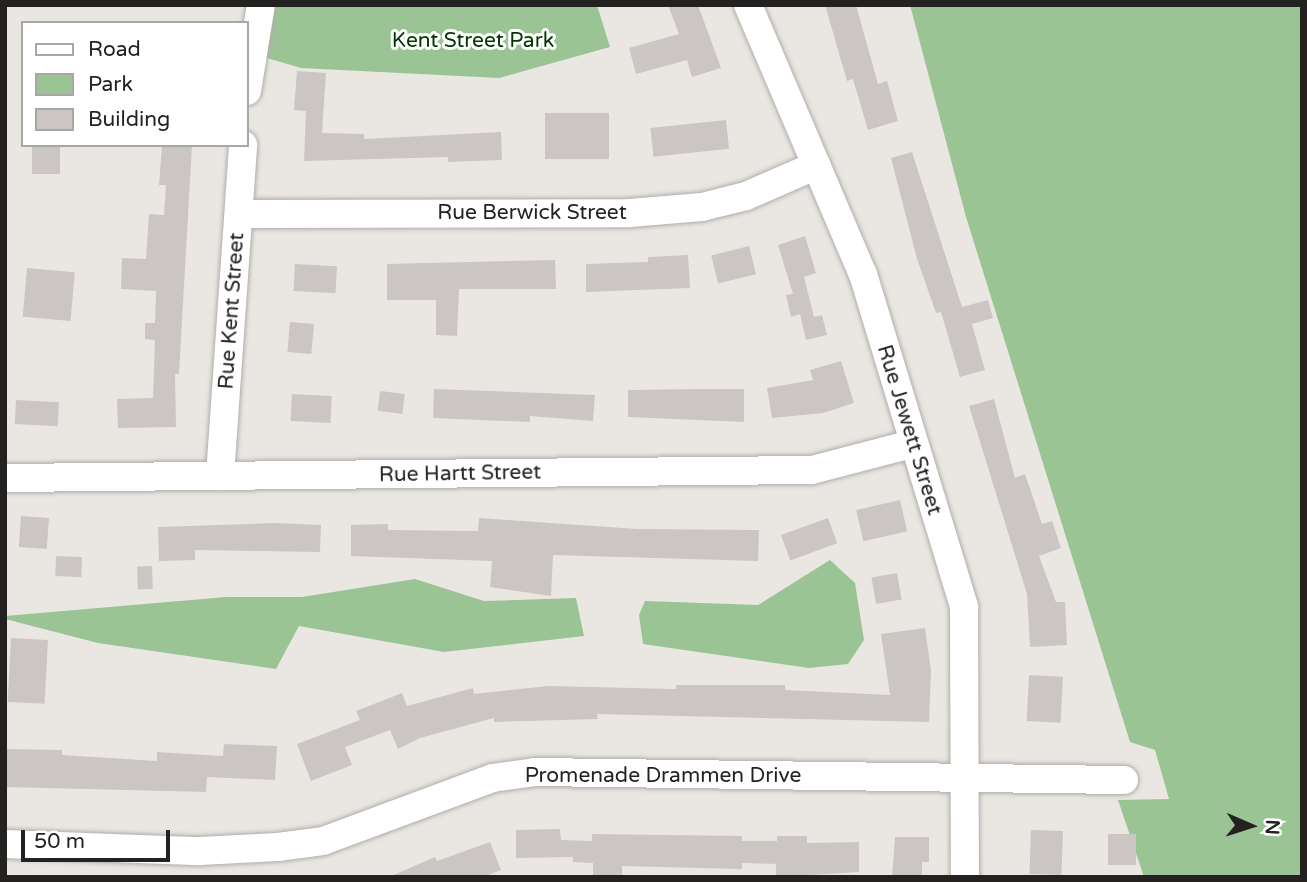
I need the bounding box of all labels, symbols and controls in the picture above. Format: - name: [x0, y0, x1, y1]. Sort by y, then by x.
- legend: [21, 21, 248, 147]
- park label: Kent Street Park: [392, 28, 554, 54]
- text: Road: [88, 37, 141, 62]
- text: Park: [88, 72, 133, 97]
- text: Building: [88, 107, 170, 132]
- street label: Rue Berwick Street: [437, 200, 627, 226]
- street label: Rue Kent Street: [214, 232, 250, 390]
- street label: Rue Jewett Street: [871, 342, 947, 518]
- street label: Rue Hartt Street: [379, 460, 541, 488]
- street label: Promenade Drammen Drive: [525, 763, 801, 789]
- north arrow: [1216, 791, 1286, 861]
- scale bar: [24, 816, 173, 860]
- text: N: [1261, 819, 1283, 835]
- text: 50 m: [34, 829, 85, 854]

